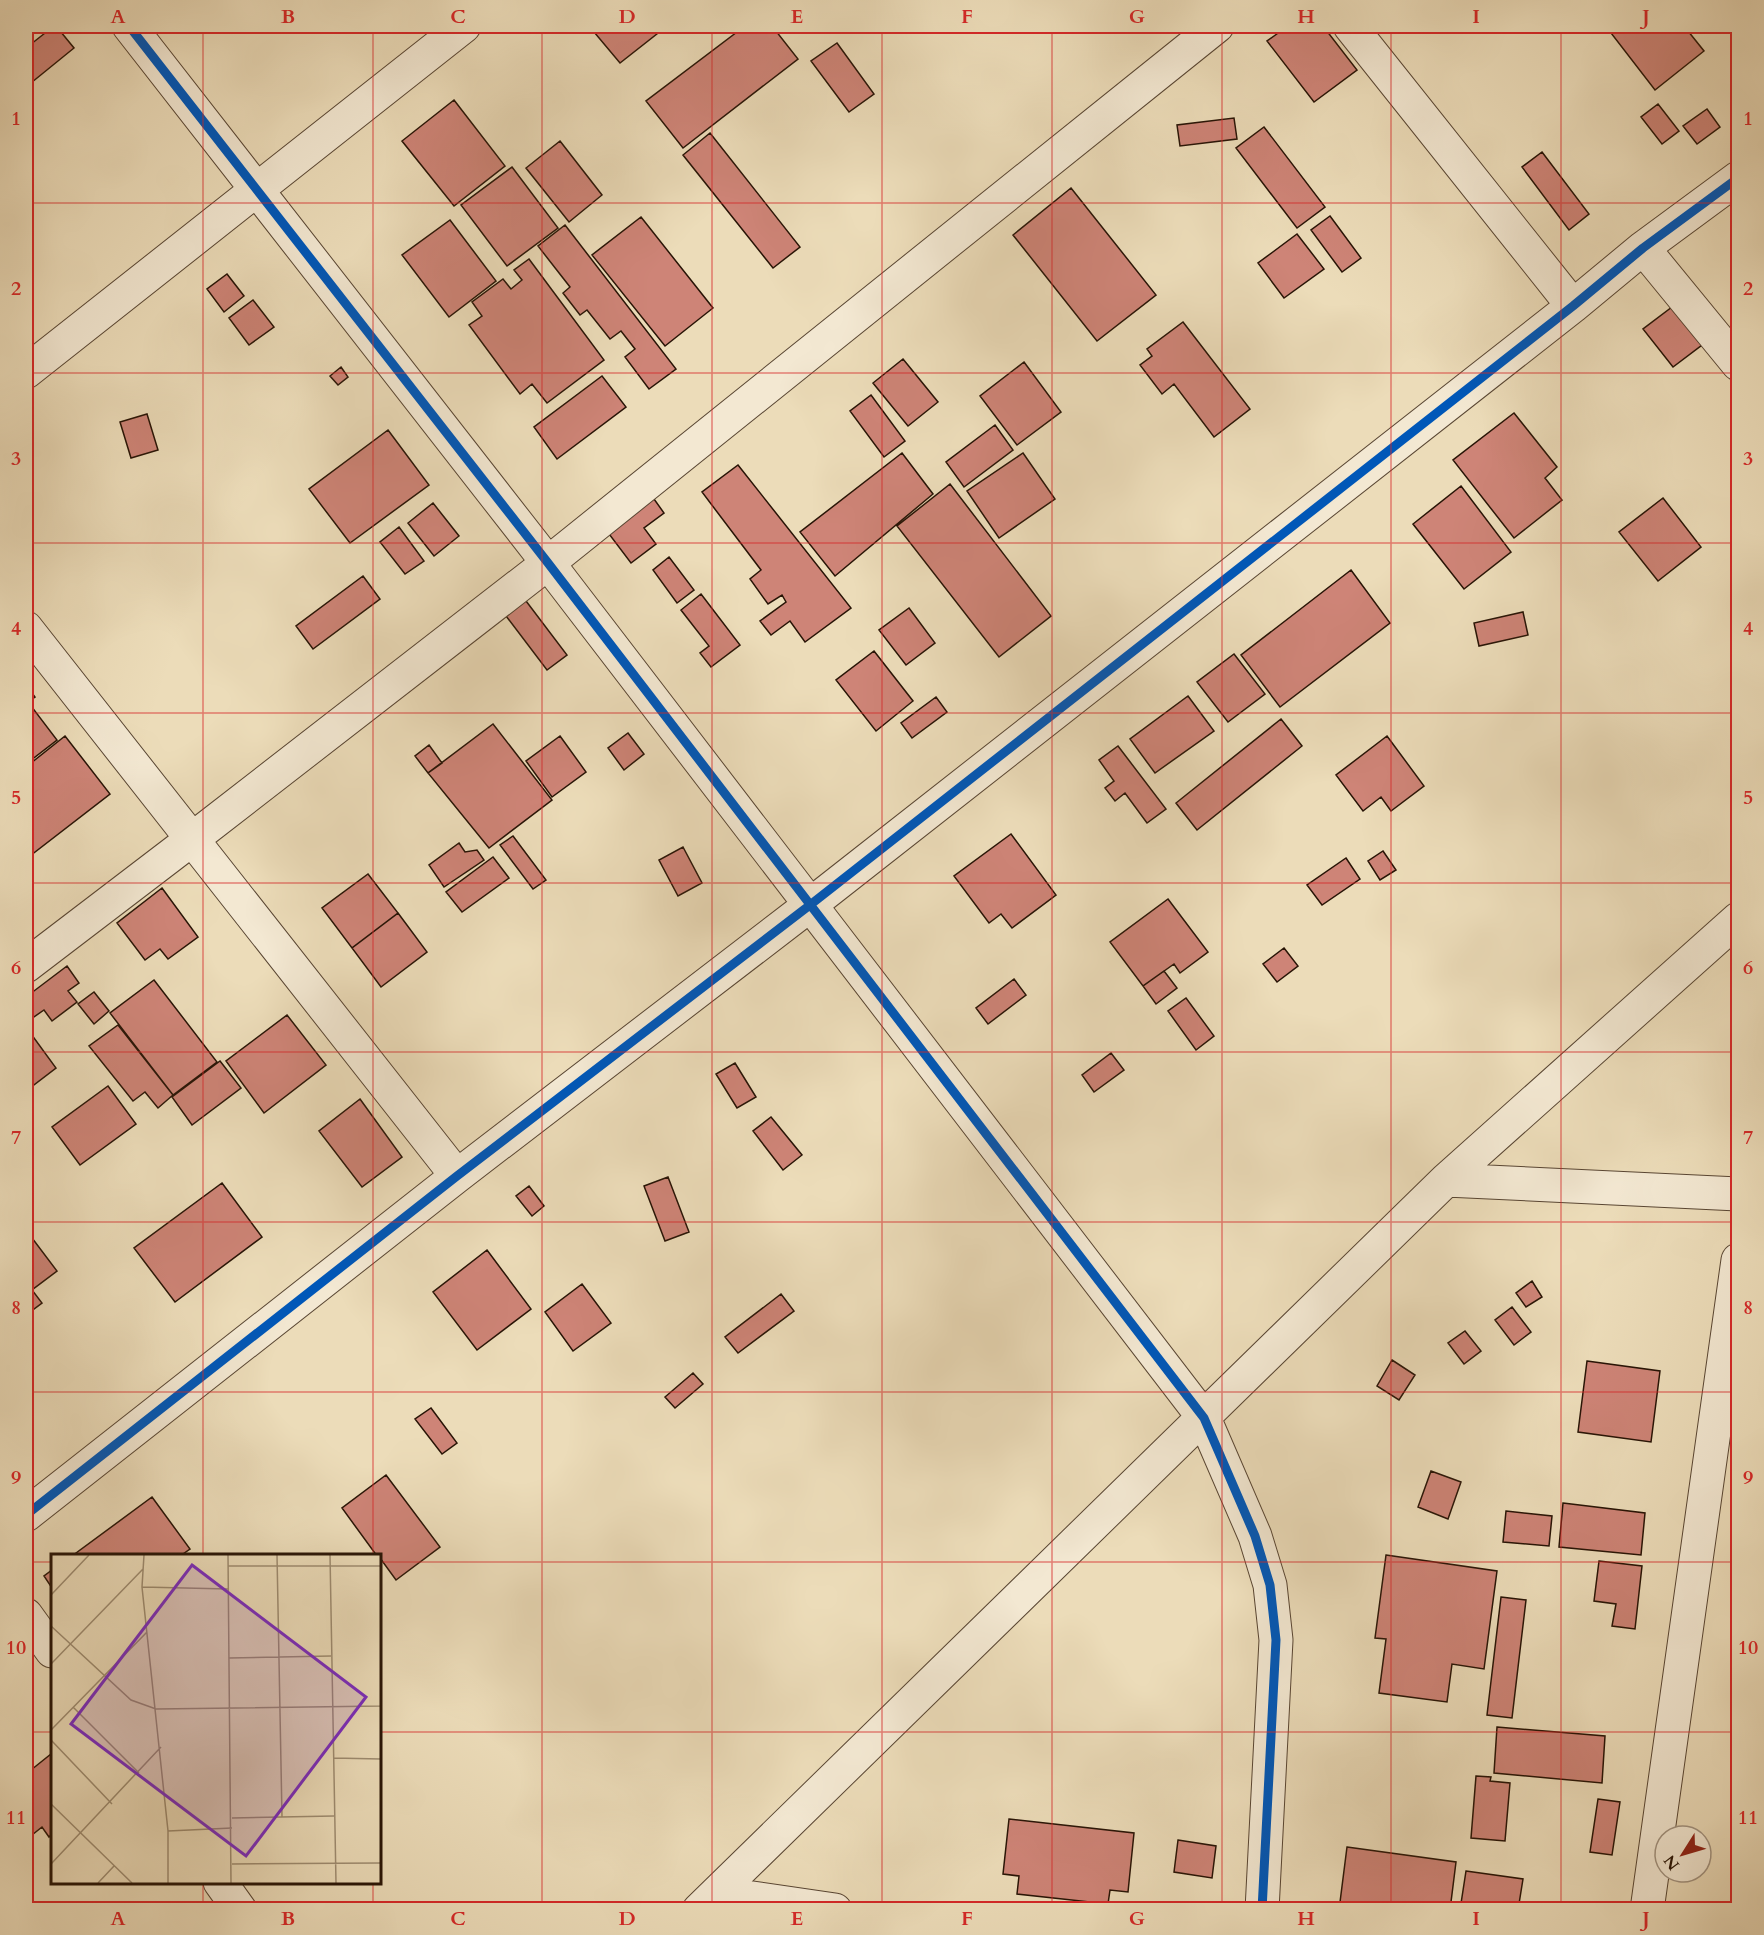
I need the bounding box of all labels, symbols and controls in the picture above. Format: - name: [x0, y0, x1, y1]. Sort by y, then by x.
- text: A: [110, 3, 126, 30]
- text: B: [281, 3, 295, 30]
- text: C: [450, 3, 466, 30]
- text: D: [618, 3, 636, 30]
- text: E: [791, 3, 803, 30]
- text: F: [961, 3, 973, 30]
- text: G: [1129, 3, 1145, 30]
- text: H: [1297, 3, 1315, 30]
- text: I: [1472, 3, 1480, 30]
- text: J: [1639, 3, 1650, 30]
- text: 1: [11, 105, 21, 132]
- text: 1: [1743, 105, 1753, 132]
- text: 2: [11, 275, 21, 302]
- text: 2: [1743, 275, 1753, 302]
- text: 3: [11, 445, 21, 472]
- text: 3: [1743, 445, 1753, 472]
- text: 4: [11, 615, 21, 642]
- text: 4: [1743, 615, 1753, 642]
- text: 5: [11, 784, 21, 811]
- text: 5: [1743, 784, 1753, 811]
- text: 6: [11, 954, 21, 981]
- text: 6: [1743, 954, 1753, 981]
- text: 7: [11, 1124, 21, 1151]
- text: 7: [1743, 1124, 1753, 1151]
- text: 8: [11, 1294, 21, 1321]
- text: 8: [1743, 1294, 1753, 1321]
- text: 9: [11, 1464, 21, 1491]
- text: 9: [1743, 1464, 1753, 1491]
- inset map: [51, 1554, 381, 1884]
- text: 10: [6, 1634, 26, 1661]
- text: 10: [1738, 1634, 1758, 1661]
- text: 11: [6, 1804, 26, 1831]
- text: 11: [1738, 1804, 1758, 1831]
- north arrow: [1653, 1824, 1713, 1884]
- text: N: [1659, 1850, 1685, 1875]
- text: A: [110, 1905, 126, 1932]
- text: B: [281, 1905, 295, 1932]
- text: C: [450, 1905, 466, 1932]
- text: D: [618, 1905, 636, 1932]
- text: E: [791, 1905, 803, 1932]
- text: F: [961, 1905, 973, 1932]
- text: G: [1129, 1905, 1145, 1932]
- text: H: [1297, 1905, 1315, 1932]
- text: I: [1472, 1905, 1480, 1932]
- text: J: [1639, 1905, 1650, 1932]

